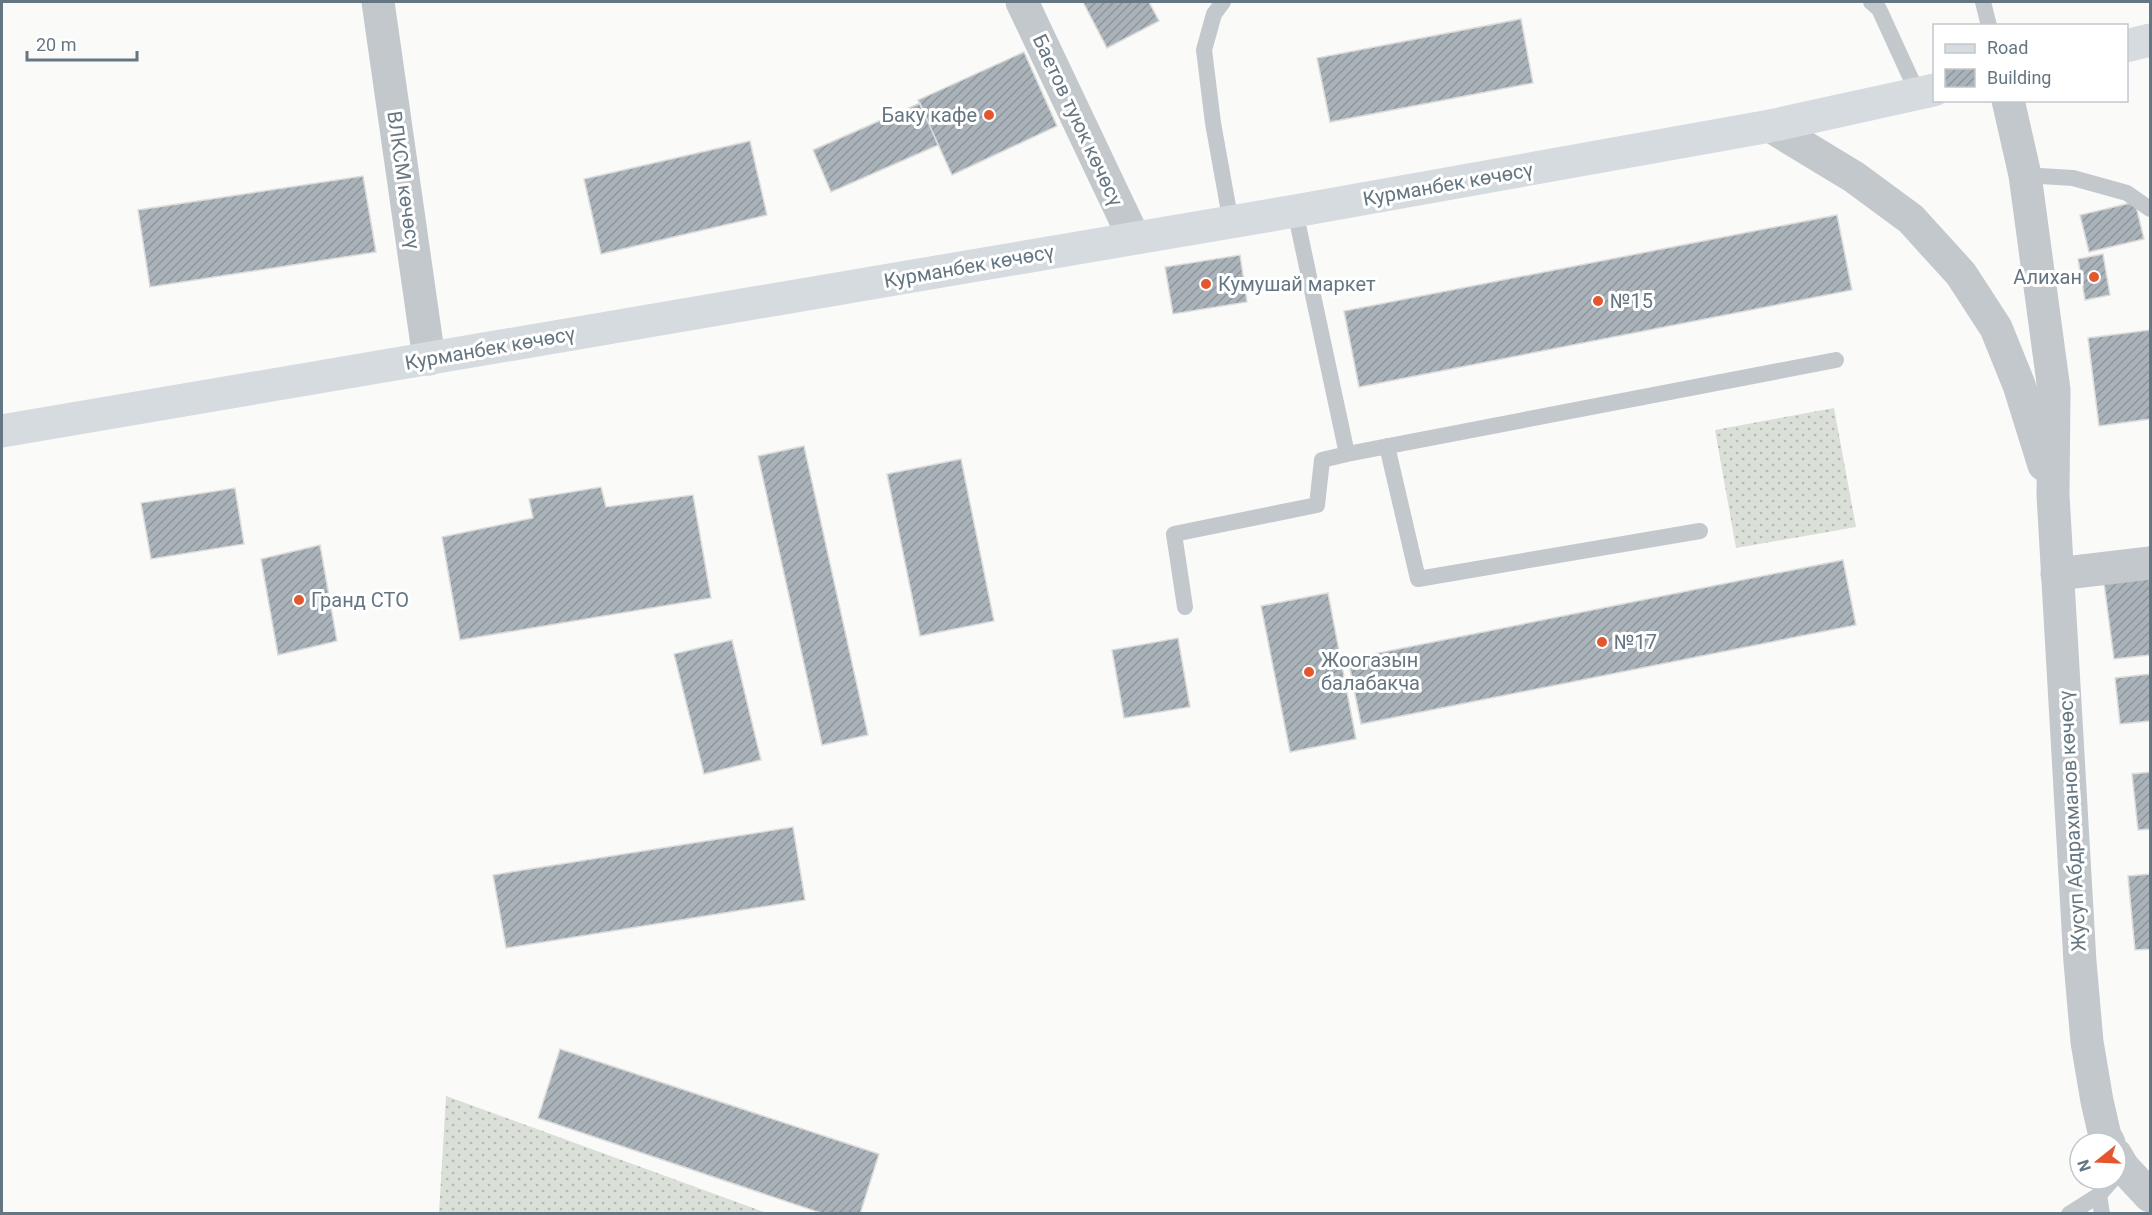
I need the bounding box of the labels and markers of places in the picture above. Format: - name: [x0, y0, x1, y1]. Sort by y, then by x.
- place label: Баку кафе: [881, 103, 977, 127]
- marker: Баку кафе: [982, 108, 996, 122]
- place label: Алихан: [2013, 265, 2082, 289]
- marker: Алихан: [2087, 270, 2101, 284]
- place label: Кумушай маркет: [1218, 272, 1376, 296]
- marker: Кумушай маркет: [1199, 277, 1213, 291]
- place label: №15: [1610, 289, 1653, 313]
- marker: №15: [1591, 294, 1605, 308]
- place label: Гранд СТО: [311, 588, 409, 612]
- marker: Гранд СТО: [292, 593, 306, 607]
- place label: №17: [1614, 630, 1657, 654]
- marker: №17: [1595, 635, 1609, 649]
- place label: Жоогазын балабакча: [1321, 648, 1420, 695]
- marker: Жоогазын балабакча: [1302, 665, 1316, 679]

